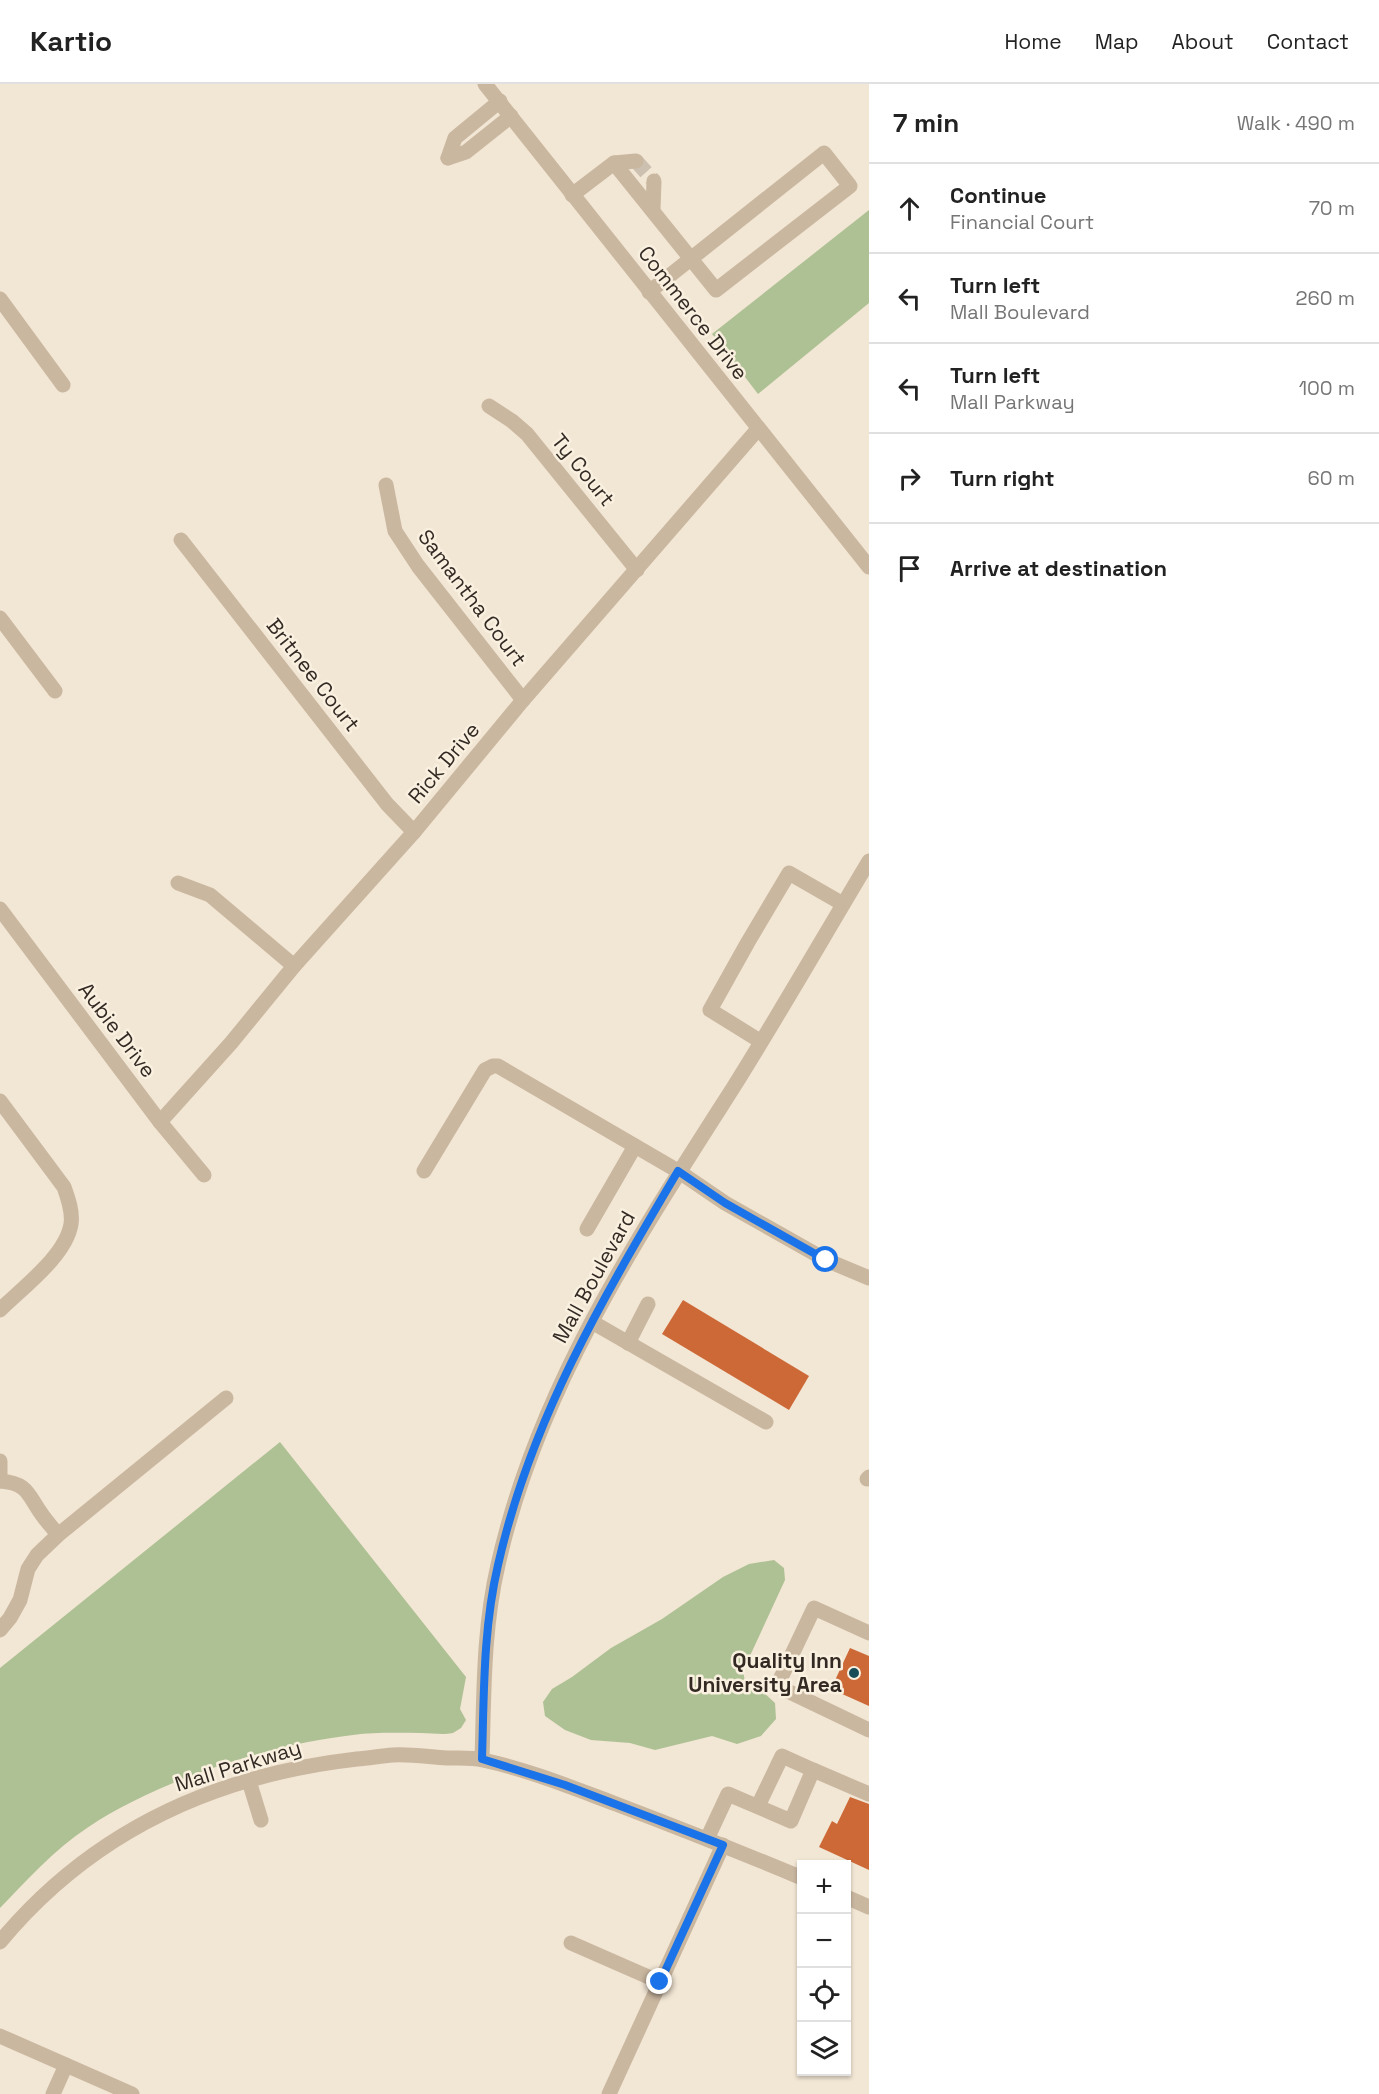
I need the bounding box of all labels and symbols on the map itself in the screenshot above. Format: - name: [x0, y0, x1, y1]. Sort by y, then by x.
- street label: Commerce Drive: [633, 240, 754, 385]
- street label: Ty Court: [546, 428, 621, 512]
- street label: Samantha Court: [412, 524, 533, 672]
- street label: Britnee Court: [261, 613, 366, 737]
- street label: Rick Drive: [402, 716, 485, 809]
- street label: Aubie Drive: [73, 976, 162, 1083]
- street label: Mall Boulevard: [546, 1206, 641, 1348]
- route start: [812, 1246, 838, 1272]
- place label: Quality Inn University Area: [688, 1647, 842, 1698]
- marker: Quality Inn University Area: [847, 1666, 861, 1680]
- street label: Mall Parkway: [171, 1733, 304, 1798]
- route end: [646, 1968, 672, 1994]

